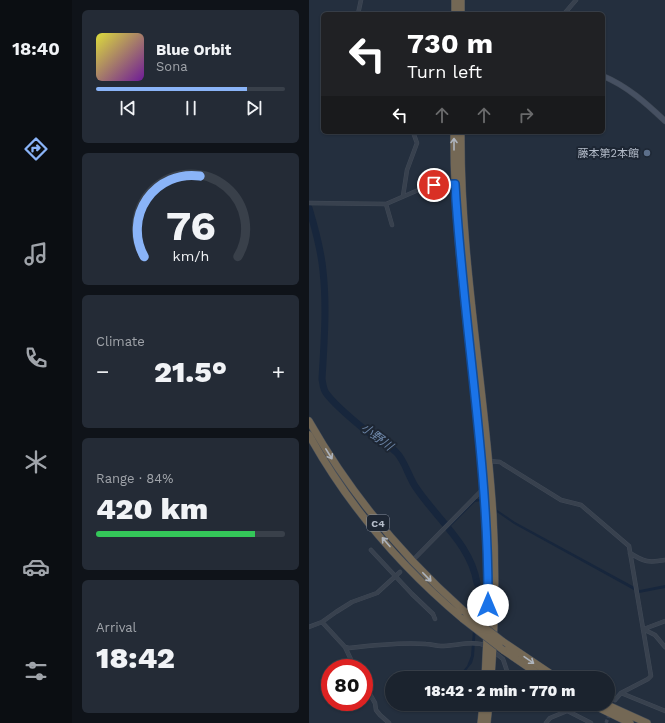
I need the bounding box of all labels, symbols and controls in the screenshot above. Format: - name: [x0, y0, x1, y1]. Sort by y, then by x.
- text: 730 m: [407, 27, 493, 60]
- icon: left: [341, 28, 393, 80]
- text: 18:40: [12, 38, 60, 59]
- text: Blue Orbit: [156, 41, 231, 59]
- text: Sona: [156, 59, 188, 74]
- text: Turn left: [407, 61, 482, 82]
- icon: previous: [117, 97, 139, 119]
- icon: pause: [180, 97, 202, 119]
- icon: next: [243, 97, 265, 119]
- icon: left: [389, 104, 411, 126]
- icon: ahead: [431, 104, 453, 126]
- icon: ahead: [473, 104, 495, 126]
- icon: right: [515, 104, 537, 126]
- icon: directions: [22, 135, 50, 163]
- one-way arrow: [450, 138, 458, 151]
- place label: 藤本第2本館: [578, 147, 639, 160]
- marker: 藤本第2本館: [642, 148, 652, 158]
- pin: [417, 168, 451, 202]
- icon: arrive: [423, 174, 445, 196]
- text: 76: [166, 201, 215, 250]
- icon: music: [22, 240, 50, 268]
- text: km/h: [172, 247, 209, 263]
- text: Climate: [96, 334, 145, 349]
- icon: phone: [22, 344, 50, 372]
- text: 21.5°: [154, 354, 227, 389]
- text: −: [96, 359, 109, 384]
- text: +: [272, 359, 285, 384]
- water label: 小野川: [358, 421, 397, 455]
- icon: climate: [22, 448, 50, 476]
- one-way arrow: [325, 449, 333, 460]
- text: Range · 84%: [96, 471, 173, 486]
- text: 420 km: [96, 491, 208, 526]
- road number: C4: [367, 515, 389, 531]
- one-way arrow: [381, 537, 390, 548]
- icon: car: [22, 553, 50, 581]
- one-way arrow: [423, 572, 432, 582]
- position arrow: [467, 584, 509, 626]
- text: Arrival: [96, 620, 137, 635]
- text: 18:42: [96, 640, 175, 675]
- one-way arrow: [523, 656, 534, 664]
- icon: filters: [22, 657, 50, 685]
- speed limit sign: 80: [321, 659, 373, 711]
- text: 18:42 · 2 min · 770 m: [425, 682, 575, 700]

